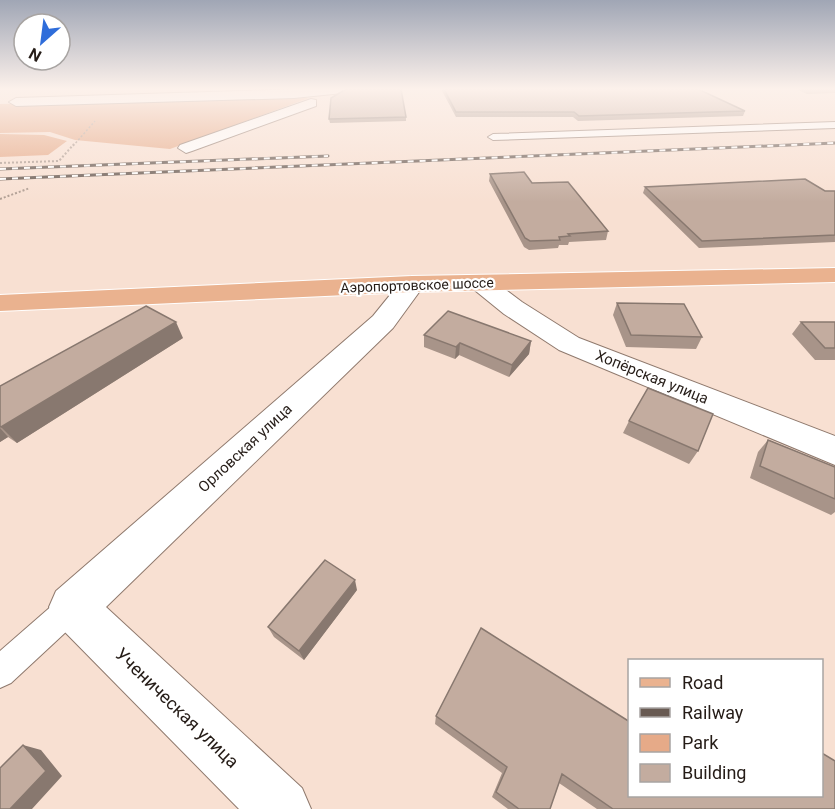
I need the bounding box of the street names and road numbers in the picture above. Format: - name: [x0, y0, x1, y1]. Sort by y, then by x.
- street label: Аэропортовское шоссе: [340, 274, 494, 296]
- street label: Хопёрская улица: [593, 346, 711, 408]
- street label: Орловская улица: [194, 400, 296, 496]
- street label: Ученическая улица: [111, 643, 243, 772]

